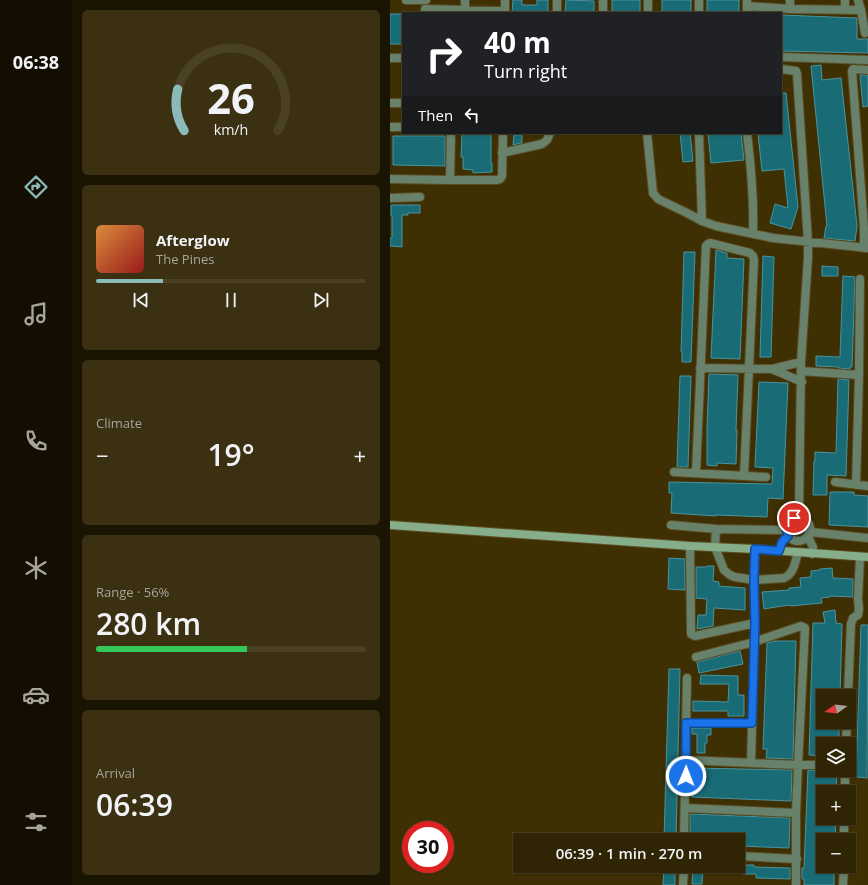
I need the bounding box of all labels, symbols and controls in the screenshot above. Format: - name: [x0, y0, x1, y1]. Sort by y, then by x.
- text: 40 m: [484, 23, 551, 61]
- icon: right: [418, 28, 470, 80]
- text: 06:38: [13, 50, 59, 74]
- text: Turn right: [484, 59, 567, 83]
- text: 26: [207, 69, 255, 125]
- icon: left: [461, 104, 483, 126]
- text: Then: [418, 105, 453, 125]
- text: km/h: [214, 119, 248, 138]
- icon: directions: [22, 173, 50, 201]
- text: Afterglow: [156, 230, 230, 250]
- text: The Pines: [156, 250, 214, 268]
- icon: previous: [130, 289, 152, 311]
- icon: pause: [220, 289, 242, 311]
- icon: next: [310, 289, 332, 311]
- icon: music: [22, 300, 50, 328]
- text: Climate: [96, 414, 142, 432]
- icon: phone: [22, 427, 50, 455]
- text: 19°: [207, 434, 255, 475]
- text: −: [96, 440, 109, 470]
- text: +: [353, 440, 366, 470]
- pin: [777, 501, 811, 535]
- icon: arrive: [783, 507, 805, 529]
- icon: climate: [22, 554, 50, 582]
- text: Range · 56%: [96, 583, 169, 601]
- text: 280 km: [96, 603, 201, 644]
- icon: car: [22, 681, 50, 709]
- north arrow: [816, 689, 856, 729]
- map controls: [816, 689, 856, 873]
- button: layers: [816, 737, 856, 777]
- position arrow: [665, 755, 707, 797]
- text: Arrival: [96, 764, 135, 782]
- text: 06:39: [96, 784, 173, 825]
- button: +: [816, 785, 856, 825]
- icon: filters: [22, 808, 50, 836]
- speed limit sign: 30: [402, 821, 454, 873]
- button: −: [816, 833, 856, 873]
- text: 06:39 · 1 min · 270 m: [556, 843, 702, 863]

